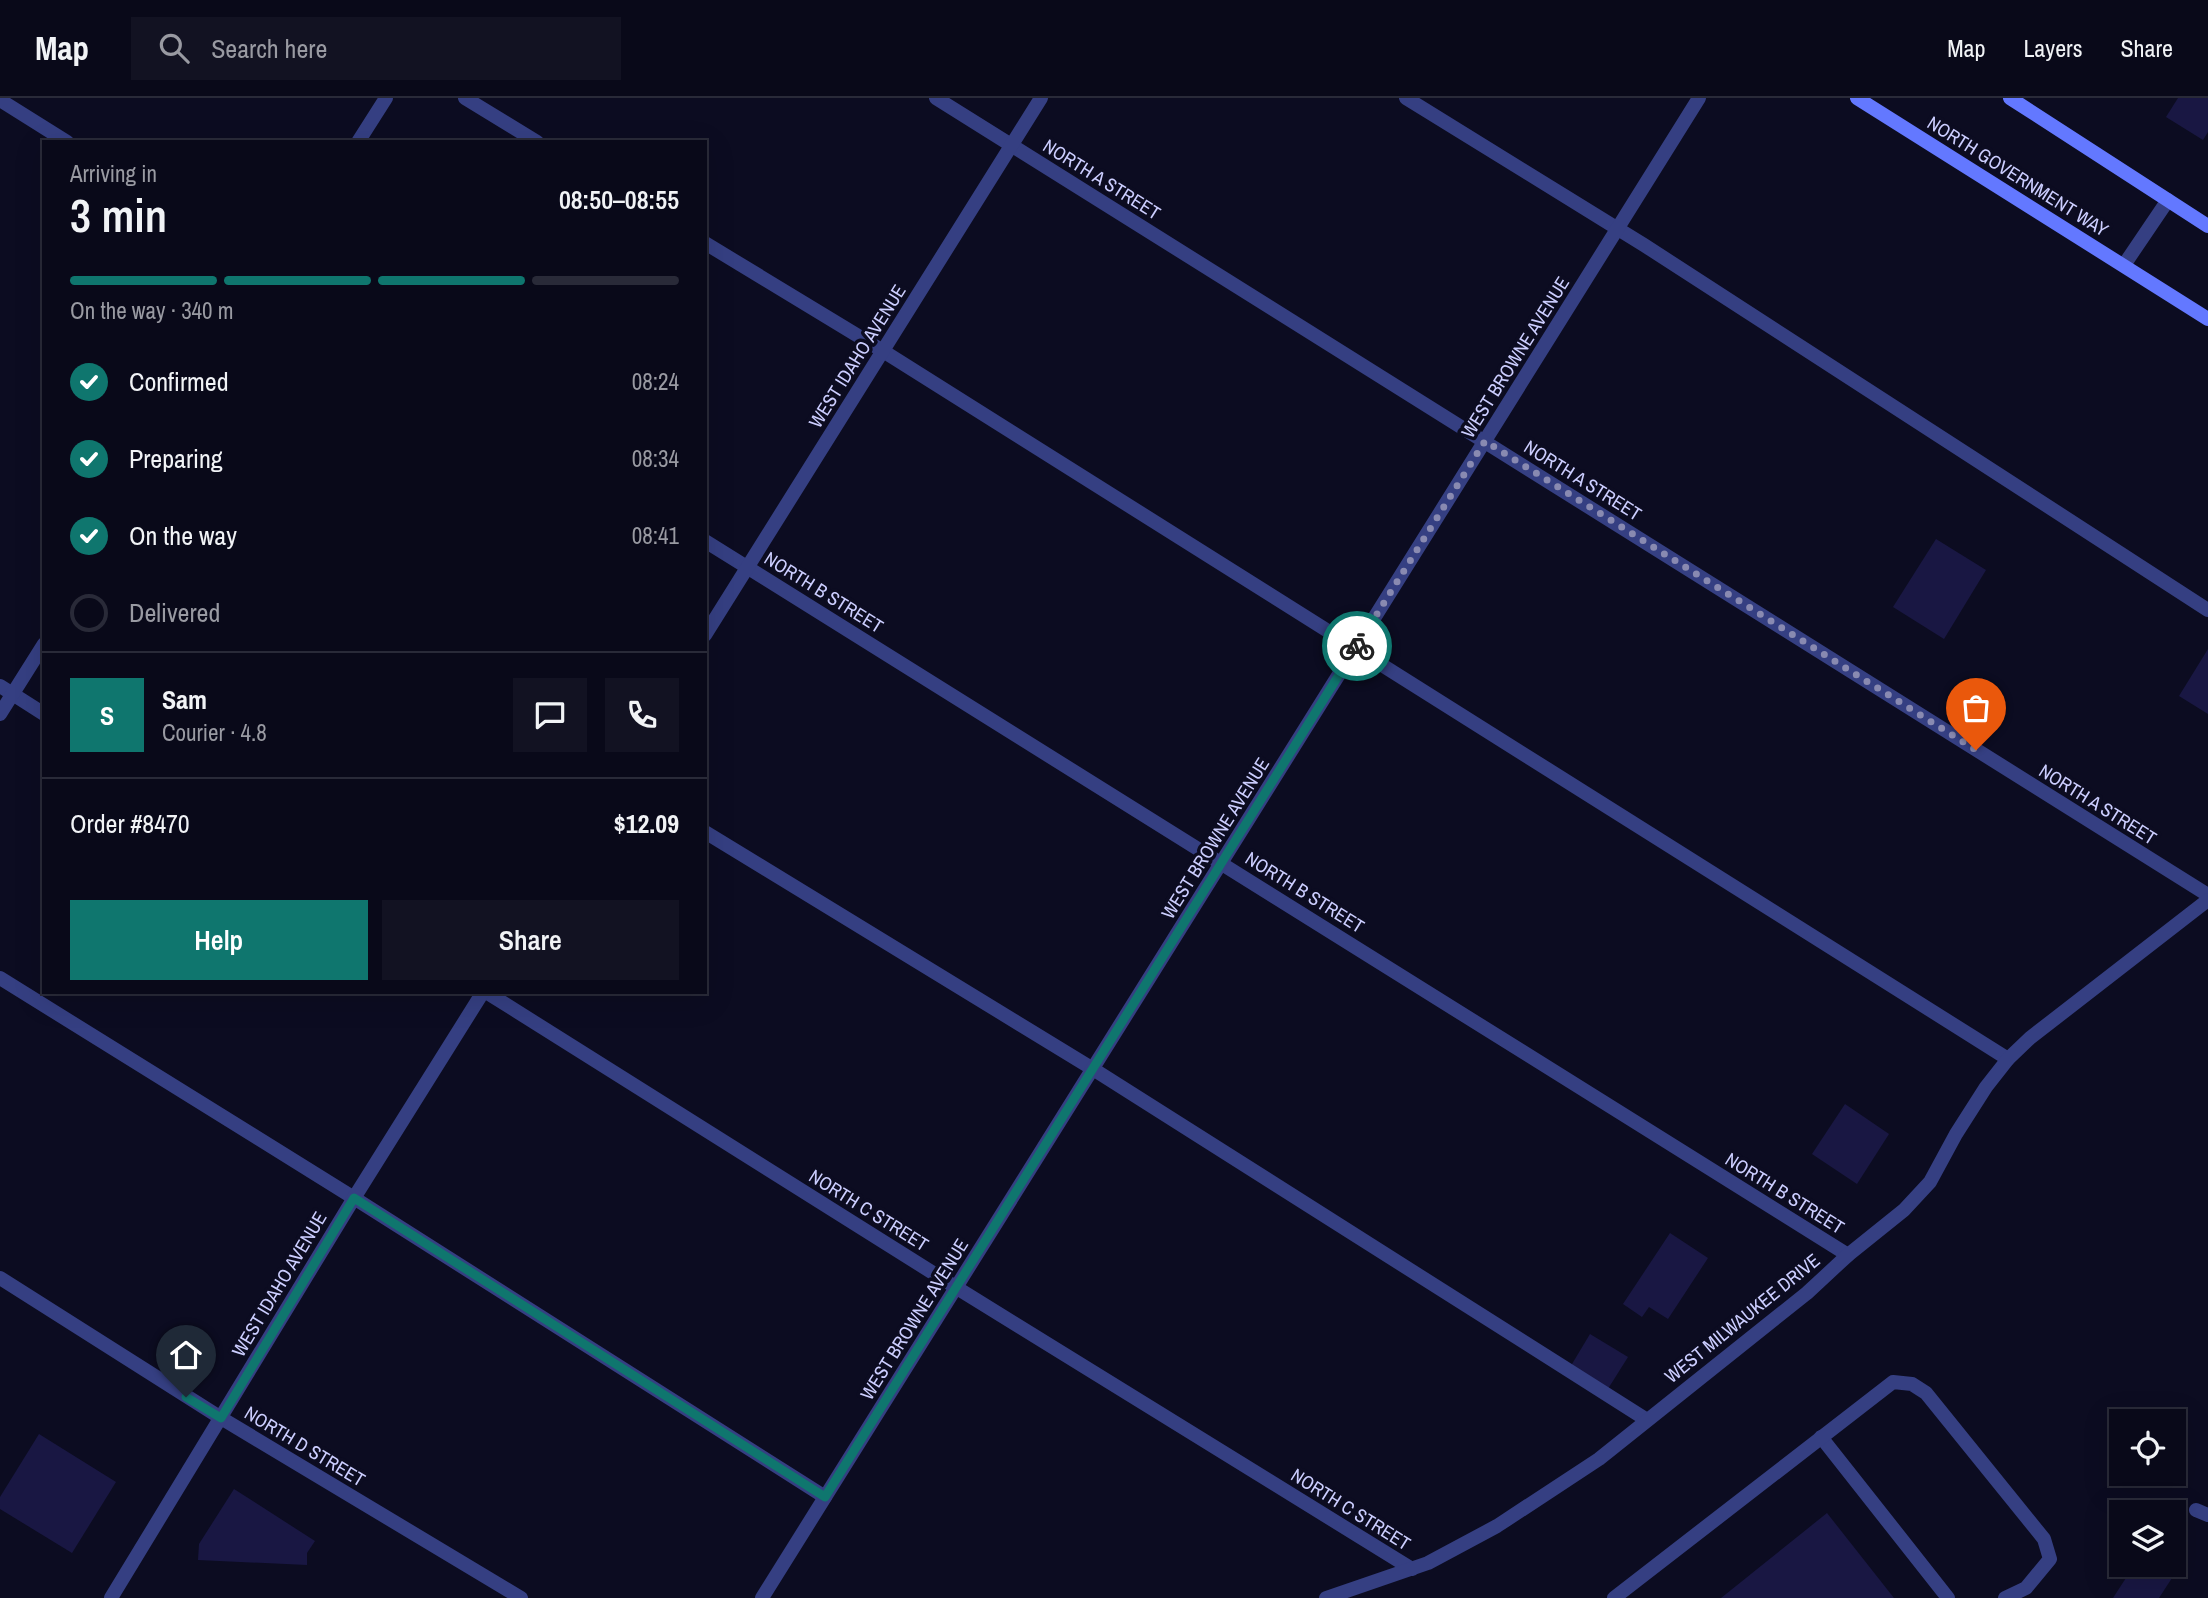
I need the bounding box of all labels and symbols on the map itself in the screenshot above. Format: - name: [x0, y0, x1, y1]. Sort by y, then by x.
- street label: NORTH GOVERNMENT WAY: [1923, 110, 2114, 243]
- street label: NORTH A STREET: [1038, 132, 1166, 226]
- street label: WEST BROWNE AVENUE: [1455, 271, 1575, 443]
- street label: WEST IDAHO AVENUE: [802, 279, 912, 433]
- street label: NORTH A STREET: [1519, 433, 1647, 527]
- street label: NORTH B STREET: [760, 545, 889, 639]
- courier: [1322, 611, 1392, 681]
- pin: [1946, 678, 2006, 750]
- street label: WEST BROWNE AVENUE: [1155, 752, 1275, 924]
- street label: NORTH A STREET: [2034, 757, 2162, 851]
- street label: NORTH B STREET: [1241, 845, 1370, 939]
- street label: NORTH B STREET: [1721, 1146, 1850, 1240]
- street label: NORTH C STREET: [804, 1163, 934, 1257]
- street label: WEST IDAHO AVENUE: [225, 1207, 333, 1361]
- street label: WEST BROWNE AVENUE: [854, 1233, 974, 1405]
- street label: WEST MILWAUKEE DRIVE: [1659, 1247, 1825, 1389]
- pin: [156, 1325, 216, 1397]
- street label: NORTH D STREET: [240, 1400, 371, 1493]
- street label: NORTH C STREET: [1286, 1462, 1416, 1556]

